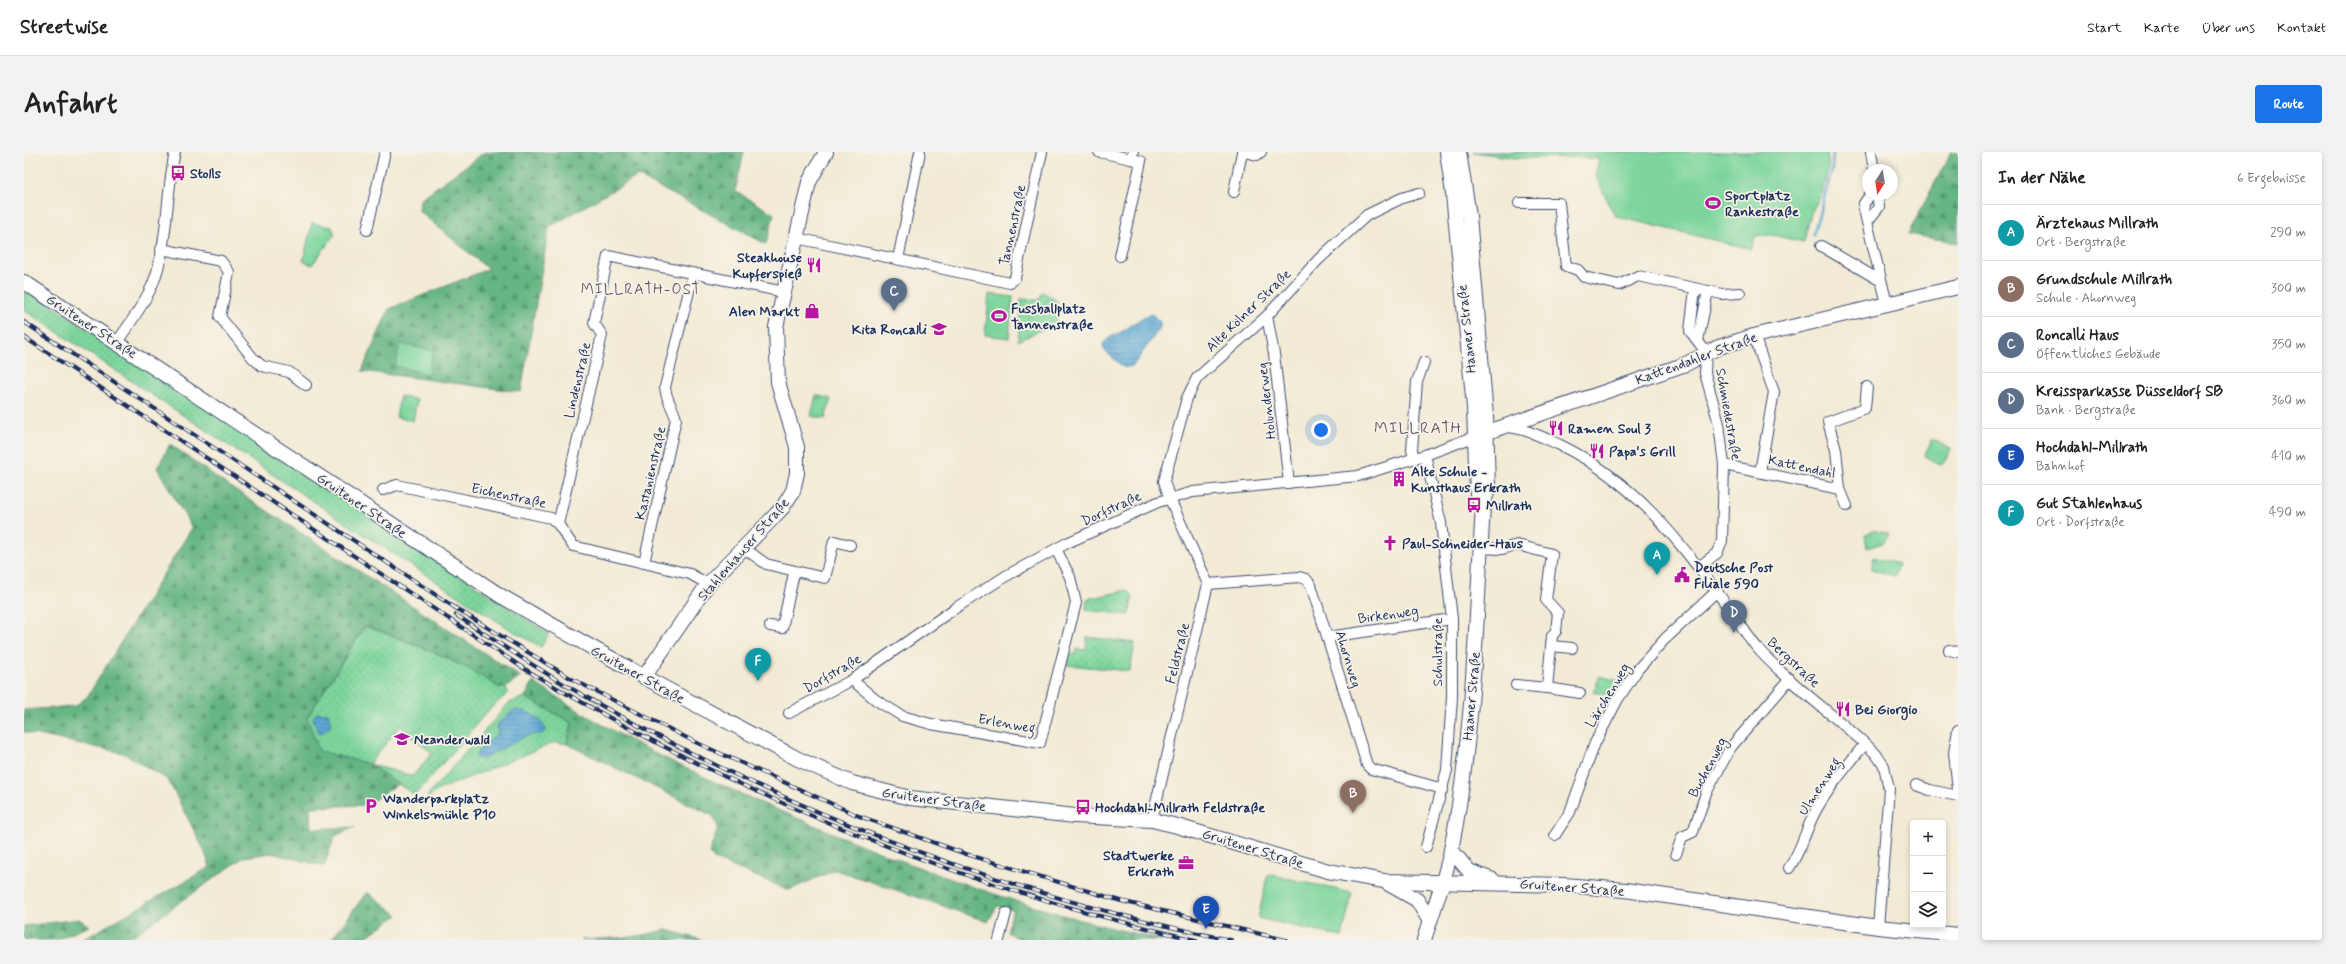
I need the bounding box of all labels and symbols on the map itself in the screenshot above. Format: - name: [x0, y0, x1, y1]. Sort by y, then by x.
- bus stop icon: Stolls: [169, 164, 187, 182]
- north arrow: [1862, 164, 1898, 200]
- place label: Stolls: [190, 165, 222, 183]
- street label: Tannenstraße: [996, 183, 1030, 267]
- place label: Sportplatz Rankestraße: [1725, 187, 1799, 221]
- sports icon: Sportplatz Rankestraße: [1704, 194, 1722, 212]
- place label: Steakhouse Kupferspieß: [732, 249, 802, 283]
- restaurant icon: Steakhouse Kupferspieß: [805, 256, 823, 274]
- street label: Alte Kölner Straße: [1202, 265, 1295, 356]
- pin: C: [881, 278, 907, 311]
- district label: MILLRATH-OST: [581, 280, 701, 300]
- street label: Haaner Straße: [1453, 284, 1481, 374]
- street label: Gruitener Straße: [42, 291, 141, 363]
- place label: Fussballplatz Tannenstraße: [1011, 300, 1094, 334]
- shop icon: Alen Markt: [803, 302, 821, 320]
- place label: Alen Markt: [729, 303, 800, 321]
- sports icon: Fussballplatz Tannenstraße: [990, 307, 1008, 325]
- school or university icon: Kita Roncalli: [930, 320, 948, 338]
- place label: Kita Roncalli: [852, 321, 927, 339]
- street label: Kattendahler Straße: [1633, 329, 1760, 389]
- street label: Lindenstraße: [560, 340, 596, 420]
- street label: Holunderweg: [1253, 361, 1281, 440]
- street label: Schmiedestraße: [1711, 367, 1745, 462]
- district label: MILLRATH: [1374, 418, 1462, 439]
- restaurant icon: Ramen Soul 3: [1547, 419, 1565, 437]
- your location: [1311, 420, 1331, 440]
- place label: Ramen Soul 3: [1568, 420, 1651, 438]
- street label: Kastanienstraße: [631, 424, 671, 522]
- restaurant icon: Papa's Grill: [1588, 442, 1606, 460]
- place label: Papa's Grill: [1609, 443, 1676, 461]
- street label: Kattendahl: [1766, 451, 1837, 483]
- place label: Alte Schule - Kunsthaus Erkrath: [1411, 463, 1521, 497]
- street label: Gruitener Straße: [313, 469, 410, 543]
- building icon: Alte Schule - Kunsthaus Erkrath: [1390, 470, 1408, 488]
- street label: Eichenstraße: [470, 479, 548, 513]
- street label: Dorfstraße: [1079, 487, 1144, 531]
- street label: Stahlenhauser Straße: [694, 494, 794, 605]
- bus stop icon: Millrath: [1465, 496, 1483, 514]
- place label: Millrath: [1486, 497, 1532, 515]
- church icon: Paul-Schneider-Haus: [1381, 534, 1399, 552]
- place label: Paul-Schneider-Haus: [1402, 535, 1524, 553]
- pin: A: [1644, 542, 1670, 575]
- place label: Deutsche Post Filiale 590: [1694, 559, 1774, 593]
- public building icon: Deutsche Post Filiale 590: [1673, 566, 1691, 584]
- pin: D: [1721, 600, 1747, 633]
- street label: Birkenweg: [1357, 602, 1420, 629]
- street label: Schulstraße: [1429, 617, 1447, 686]
- street label: Feldstraße: [1162, 621, 1194, 686]
- street label: Ahornweg: [1331, 629, 1365, 690]
- street label: Bergstraße: [1762, 634, 1824, 693]
- street label: Gruitener Straße: [587, 642, 688, 708]
- pin: F: [745, 648, 771, 681]
- street label: Dorfstraße: [800, 650, 865, 698]
- street label: Haaner Straße: [1459, 651, 1485, 741]
- street label: Lärchenweg: [1582, 660, 1635, 732]
- restaurant icon: Bei Giorgio: [1834, 700, 1852, 718]
- place label: Bei Giorgio: [1855, 701, 1917, 721]
- street label: Erlenweg: [976, 710, 1037, 740]
- school or university icon: Neanderwald: [393, 730, 411, 748]
- place label: Neanderwald: [414, 731, 490, 749]
- street label: Buchenweg: [1685, 734, 1732, 801]
- street label: Ulmenweg: [1794, 754, 1847, 820]
- pin: B: [1340, 780, 1366, 813]
- street label: Gruitener Straße: [881, 784, 987, 816]
- place label: Wanderparkplatz Winkelsmühle P10: [382, 790, 496, 824]
- parking icon: Wanderparkplatz Winkelsmühle P10: [362, 797, 380, 815]
- bus stop icon: Hochdahl-Millrath Feldstraße: [1074, 798, 1092, 816]
- place label: Hochdahl-Millrath Feldstraße: [1095, 799, 1265, 817]
- street label: Gruitener Straße: [1200, 825, 1306, 873]
- place label: Stadtwerke Erkrath: [1103, 847, 1174, 881]
- office icon: Stadtwerke Erkrath: [1177, 854, 1195, 872]
- street label: Gruitener Straße: [1519, 875, 1625, 901]
- pin: E: [1193, 896, 1219, 929]

